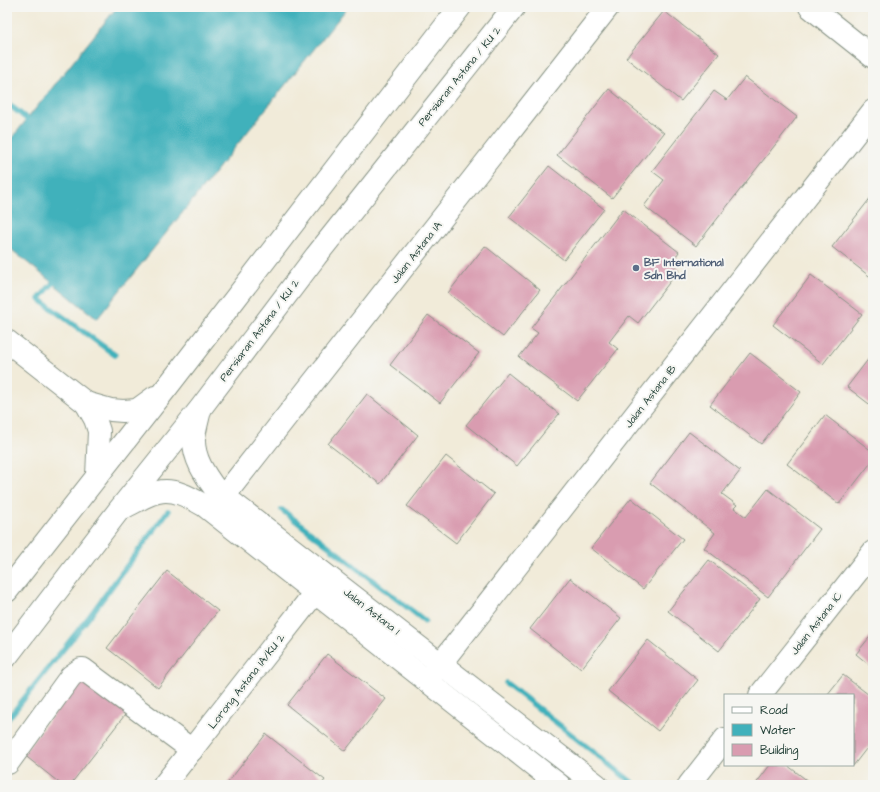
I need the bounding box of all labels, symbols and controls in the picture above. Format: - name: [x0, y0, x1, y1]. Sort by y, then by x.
- street label: Persiaran Astana / KU 2: [414, 23, 505, 129]
- street label: Jalan Astana 1A: [387, 218, 445, 287]
- place label: BF International Sdn Bhd: [643, 255, 724, 283]
- marker: BF International Sdn Bhd: [631, 263, 641, 273]
- street label: Persiaran Astana / KU 2: [216, 276, 303, 385]
- street label: Jalan Astana 1B: [621, 362, 680, 431]
- street label: Jalan Astana 1: [340, 584, 404, 639]
- street label: Jalan Astana 1C: [787, 589, 846, 658]
- street label: Lorong Astana 1A/KU 2: [205, 630, 289, 733]
- legend: [724, 694, 854, 766]
- text: Road: [760, 702, 788, 719]
- text: Water: [760, 722, 796, 739]
- text: Building: [760, 742, 798, 760]

